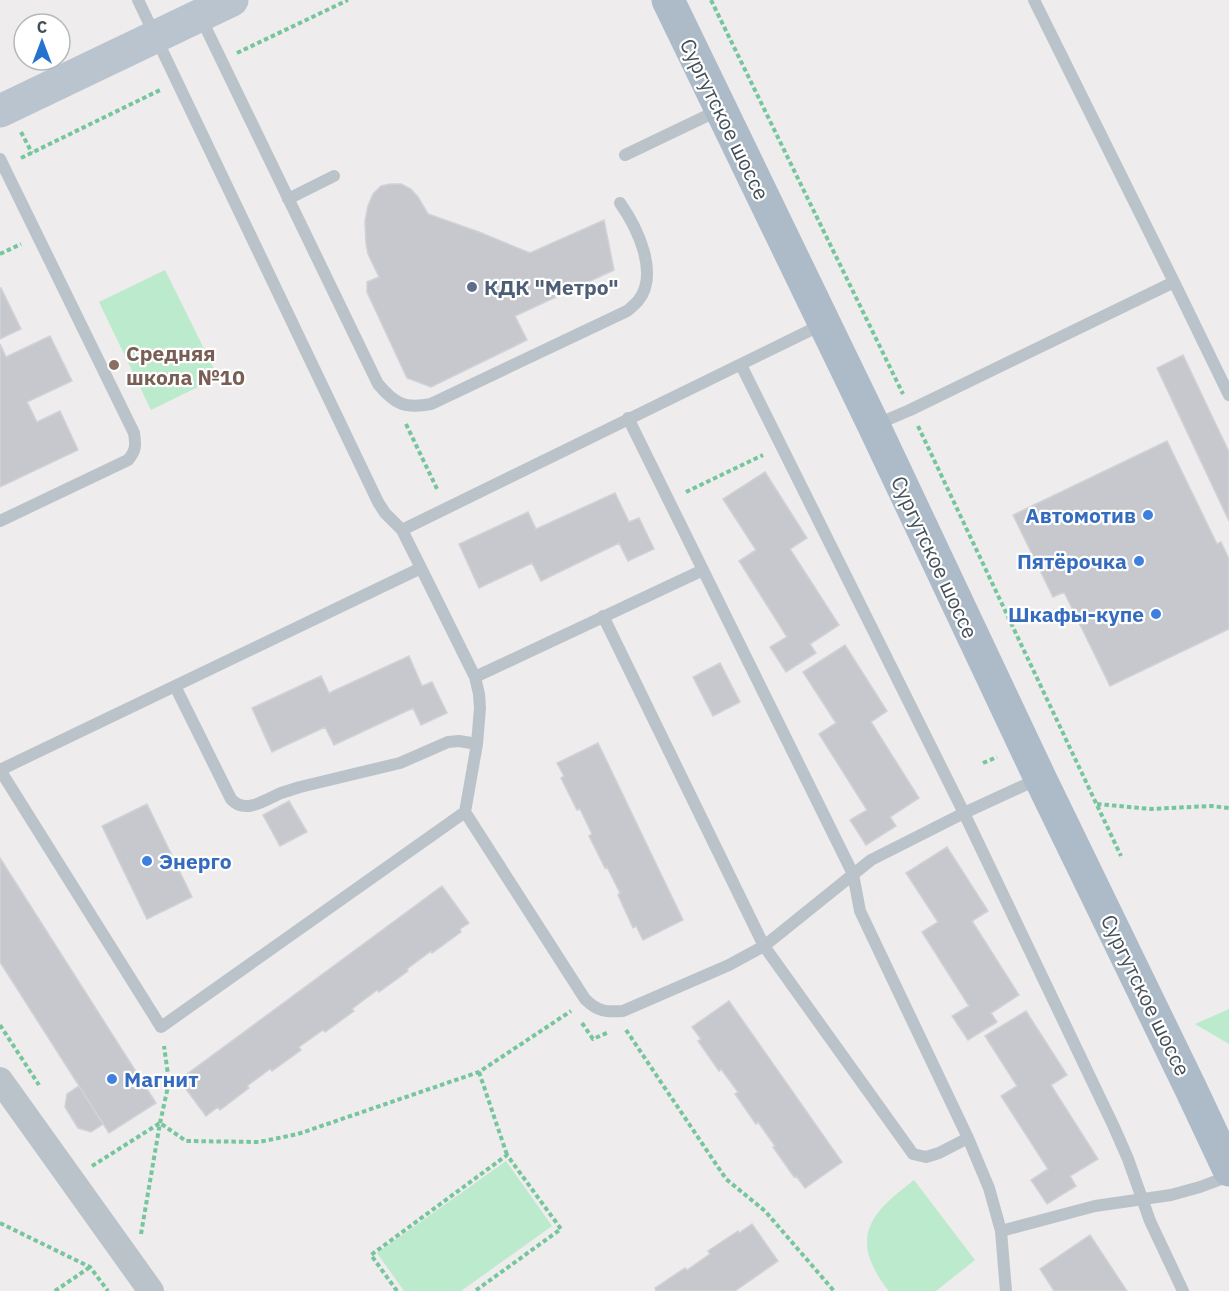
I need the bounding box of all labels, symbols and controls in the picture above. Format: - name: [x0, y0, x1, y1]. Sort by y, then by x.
- north arrow: [12, 12, 72, 72]
- text: С: [37, 17, 47, 37]
- street label: Сургутское шоссе: [674, 34, 776, 204]
- place label: КДК "Метро": [484, 273, 619, 301]
- marker: КДК "Метро": [465, 280, 479, 294]
- place label: Средняя школа №10: [126, 339, 245, 391]
- marker: Средняя школа №10: [107, 358, 121, 372]
- street label: Сургутское шоссе: [885, 471, 985, 643]
- place label: Автомотив: [1025, 501, 1136, 529]
- marker: Автомотив: [1141, 508, 1155, 522]
- place label: Пятёрочка: [1017, 547, 1127, 575]
- marker: Пятёрочка: [1132, 554, 1146, 568]
- place label: Шкафы-купе: [1008, 600, 1144, 628]
- marker: Шкафы-купе: [1149, 607, 1163, 621]
- place label: Энерго: [159, 847, 232, 875]
- marker: Энерго: [140, 854, 154, 868]
- street label: Сургутское шоссе: [1095, 910, 1197, 1080]
- place label: Магнит: [124, 1065, 199, 1093]
- marker: Магнит: [105, 1072, 119, 1086]

